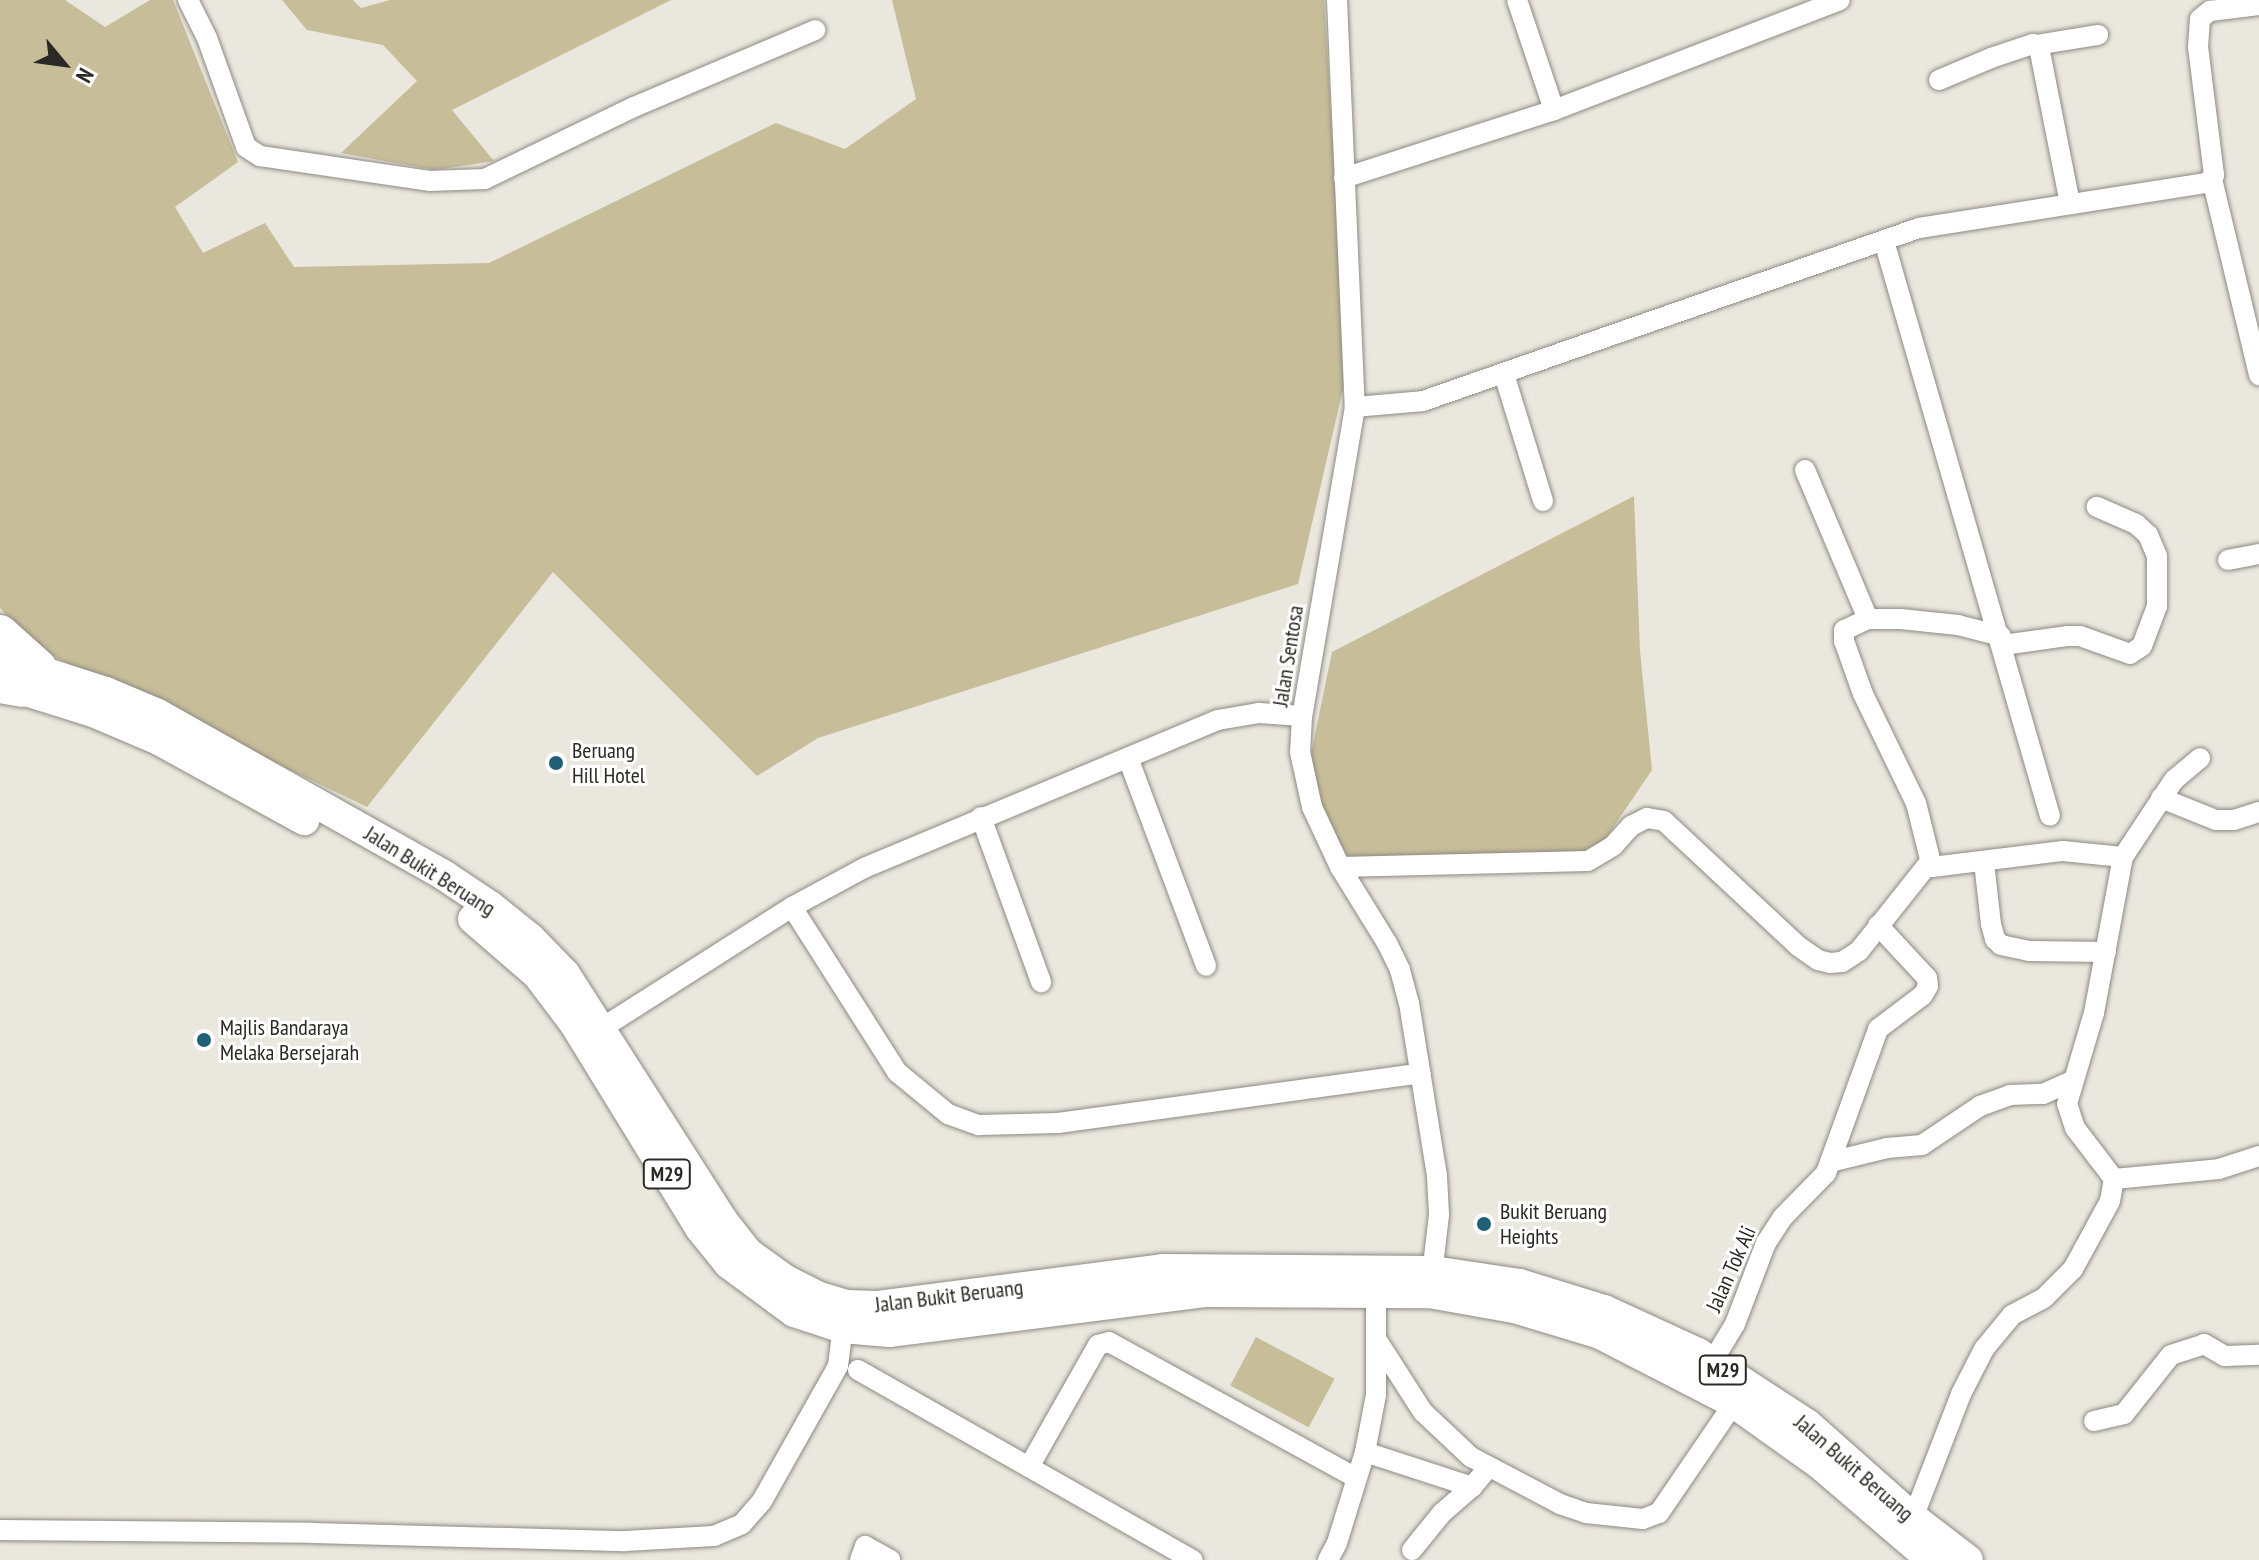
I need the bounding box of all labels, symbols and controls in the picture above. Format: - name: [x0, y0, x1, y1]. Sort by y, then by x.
- north arrow: [24, 24, 104, 104]
- text: N: [70, 64, 100, 88]
- street label: Jalan Sentosa: [1267, 604, 1309, 708]
- place label: Beruang Hill Hotel: [572, 737, 645, 788]
- marker: Beruang Hill Hotel: [547, 754, 565, 772]
- street label: Jalan Bukit Beruang: [360, 820, 500, 922]
- place label: Majlis Bandaraya Melaka Bersejarah: [220, 1014, 359, 1066]
- marker: Majlis Bandaraya Melaka Bersejarah: [195, 1031, 213, 1049]
- road number: M29: [641, 1158, 693, 1190]
- place label: Bukit Beruang Heights: [1500, 1198, 1607, 1250]
- marker: Bukit Beruang Heights: [1475, 1215, 1493, 1233]
- street label: Jalan Tok Ali: [1700, 1221, 1762, 1317]
- street label: Jalan Bukit Beruang: [873, 1274, 1025, 1318]
- road number: M29: [1697, 1354, 1749, 1386]
- street label: Jalan Bukit Beruang: [1789, 1409, 1919, 1527]

